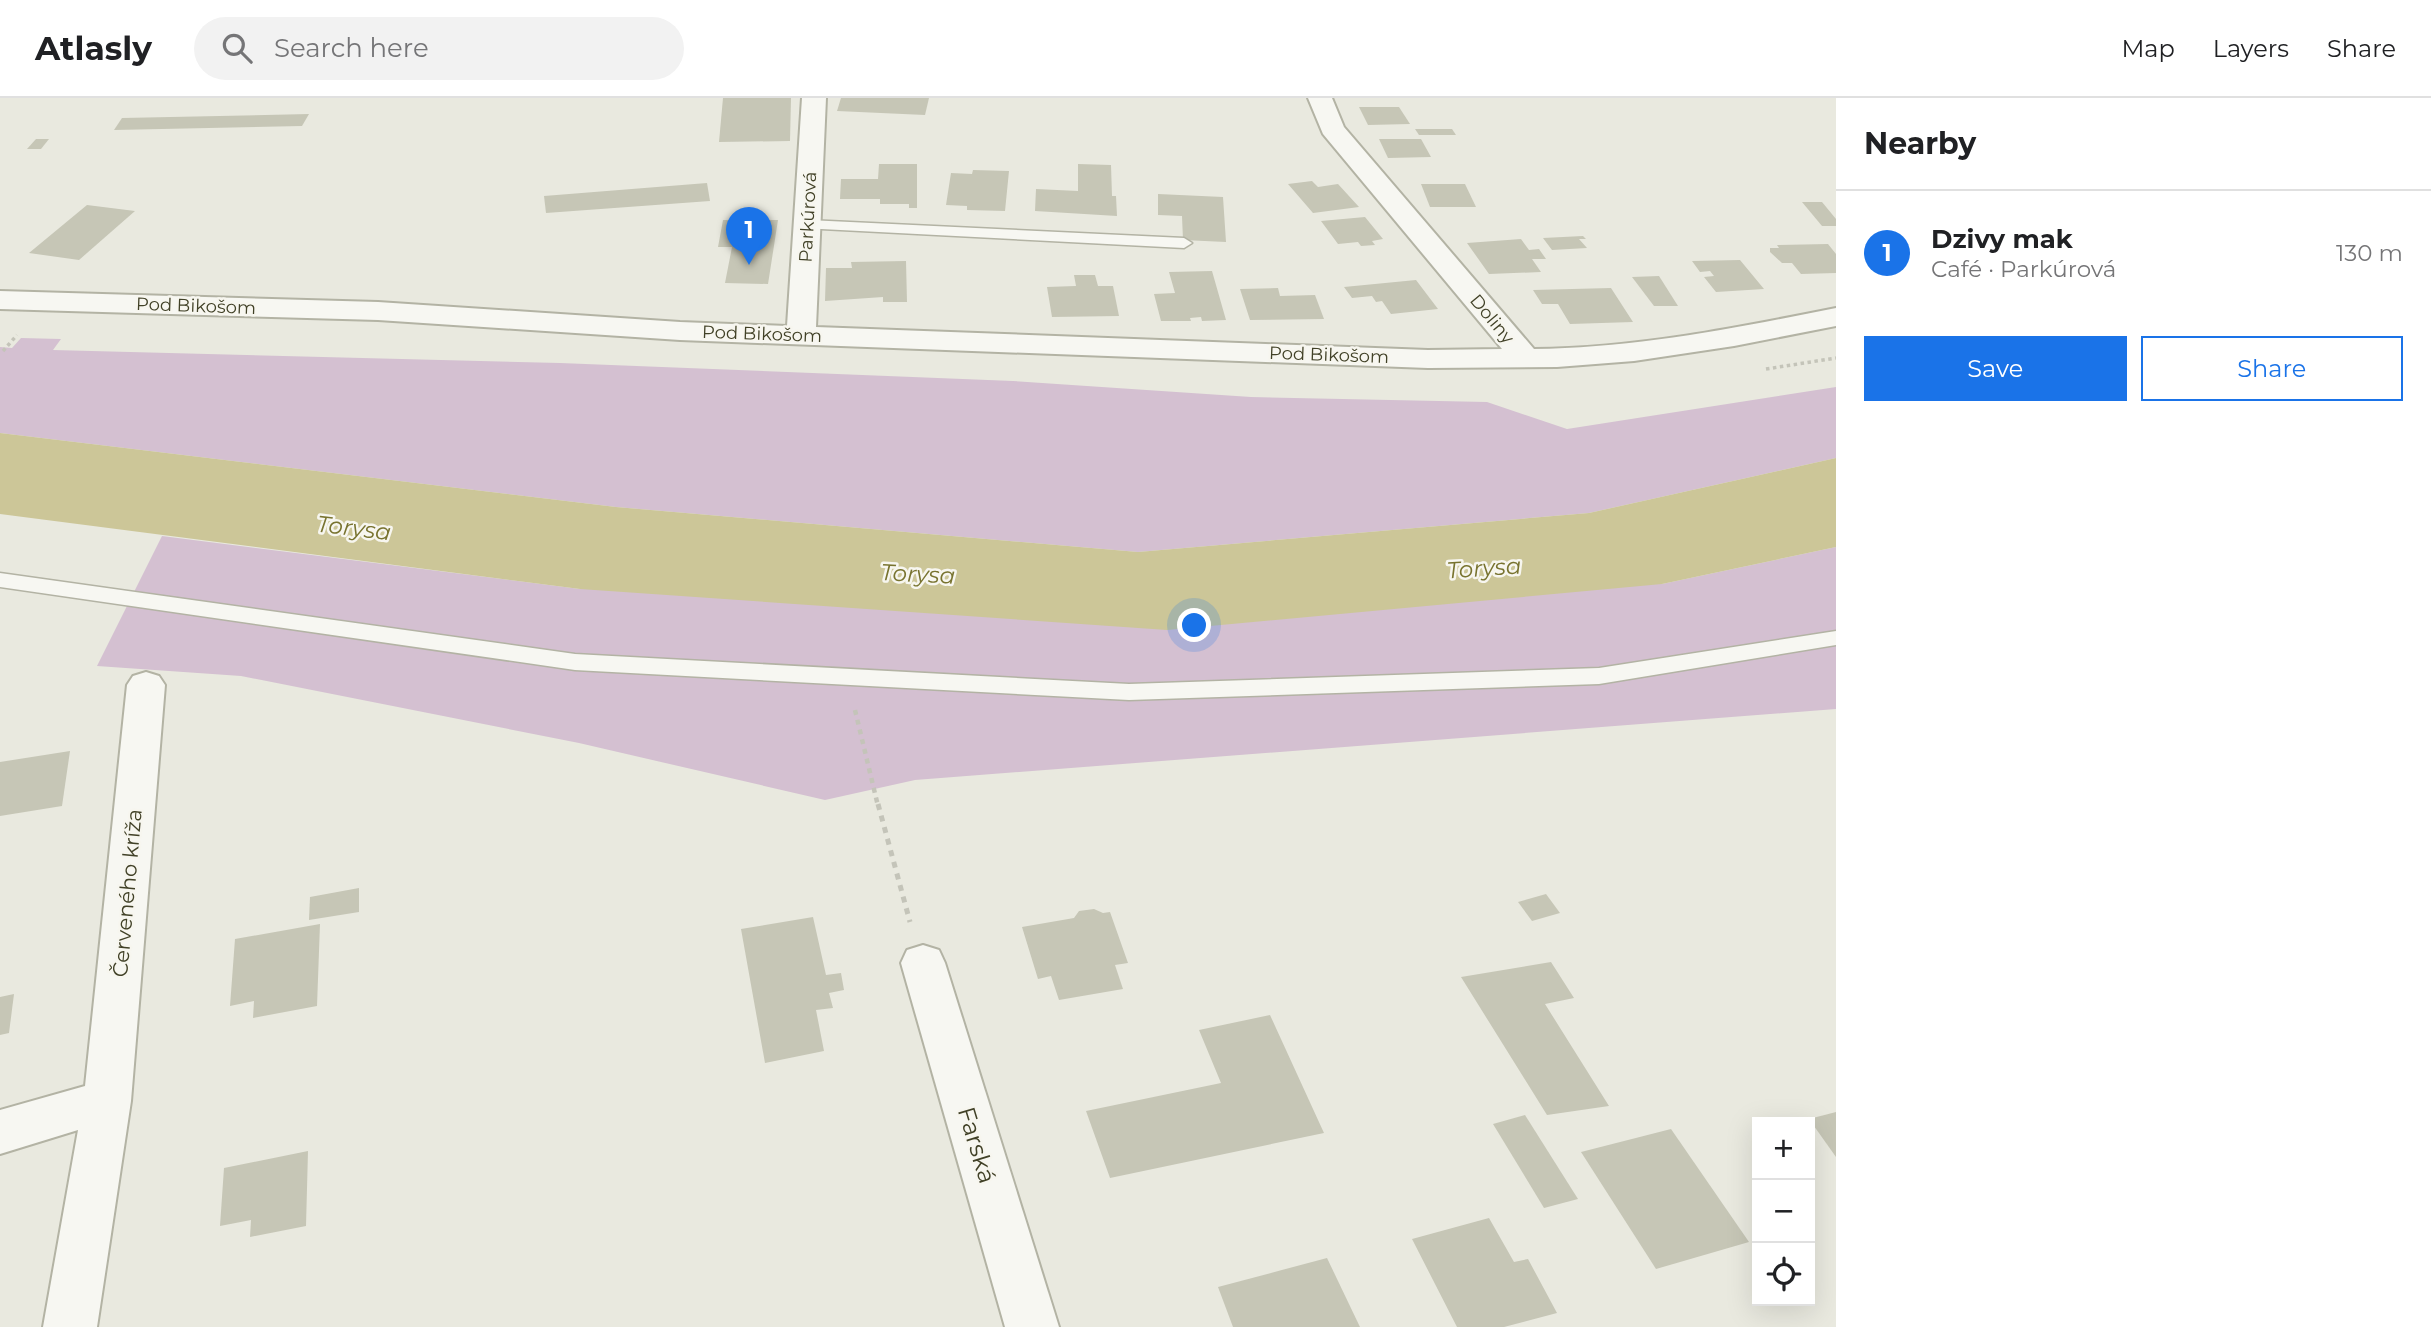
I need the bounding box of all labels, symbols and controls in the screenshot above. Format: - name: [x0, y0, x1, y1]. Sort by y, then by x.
- search box: [194, 17, 684, 80]
- text: Atlasly: [35, 28, 152, 68]
- icon: search: [218, 29, 256, 67]
- text: Search here: [274, 32, 429, 64]
- text: Map: [2121, 34, 2175, 63]
- text: Layers: [2213, 34, 2289, 63]
- text: Share: [2327, 34, 2396, 63]
- text: Nearby: [1864, 125, 1976, 162]
- street label: Parkúrová: [795, 171, 821, 263]
- pin: 1: [726, 207, 772, 265]
- text: Dzivy mak: [1931, 223, 2073, 255]
- text: 1: [1882, 239, 1892, 267]
- text: 130 m: [2336, 239, 2403, 267]
- text: Café · Parkúrová: [1931, 255, 2116, 283]
- street label: Doliny: [1465, 290, 1519, 348]
- street label: Pod Bikošom: [136, 293, 256, 319]
- street label: Pod Bikošom: [702, 321, 822, 347]
- button: Save: [1864, 336, 2127, 401]
- button: Share: [2141, 336, 2403, 401]
- street label: Pod Bikošom: [1269, 342, 1389, 368]
- water label: Torysa: [315, 510, 393, 546]
- water label: Torysa: [1446, 551, 1522, 585]
- water label: Torysa: [880, 558, 956, 590]
- your location: [1177, 608, 1211, 642]
- street label: Červeného kríža: [107, 808, 147, 978]
- street label: Farská: [952, 1103, 1002, 1187]
- map controls: [1752, 1117, 1815, 1306]
- button: +: [1752, 1117, 1815, 1180]
- button: −: [1752, 1180, 1815, 1243]
- button: locate: [1752, 1243, 1815, 1306]

